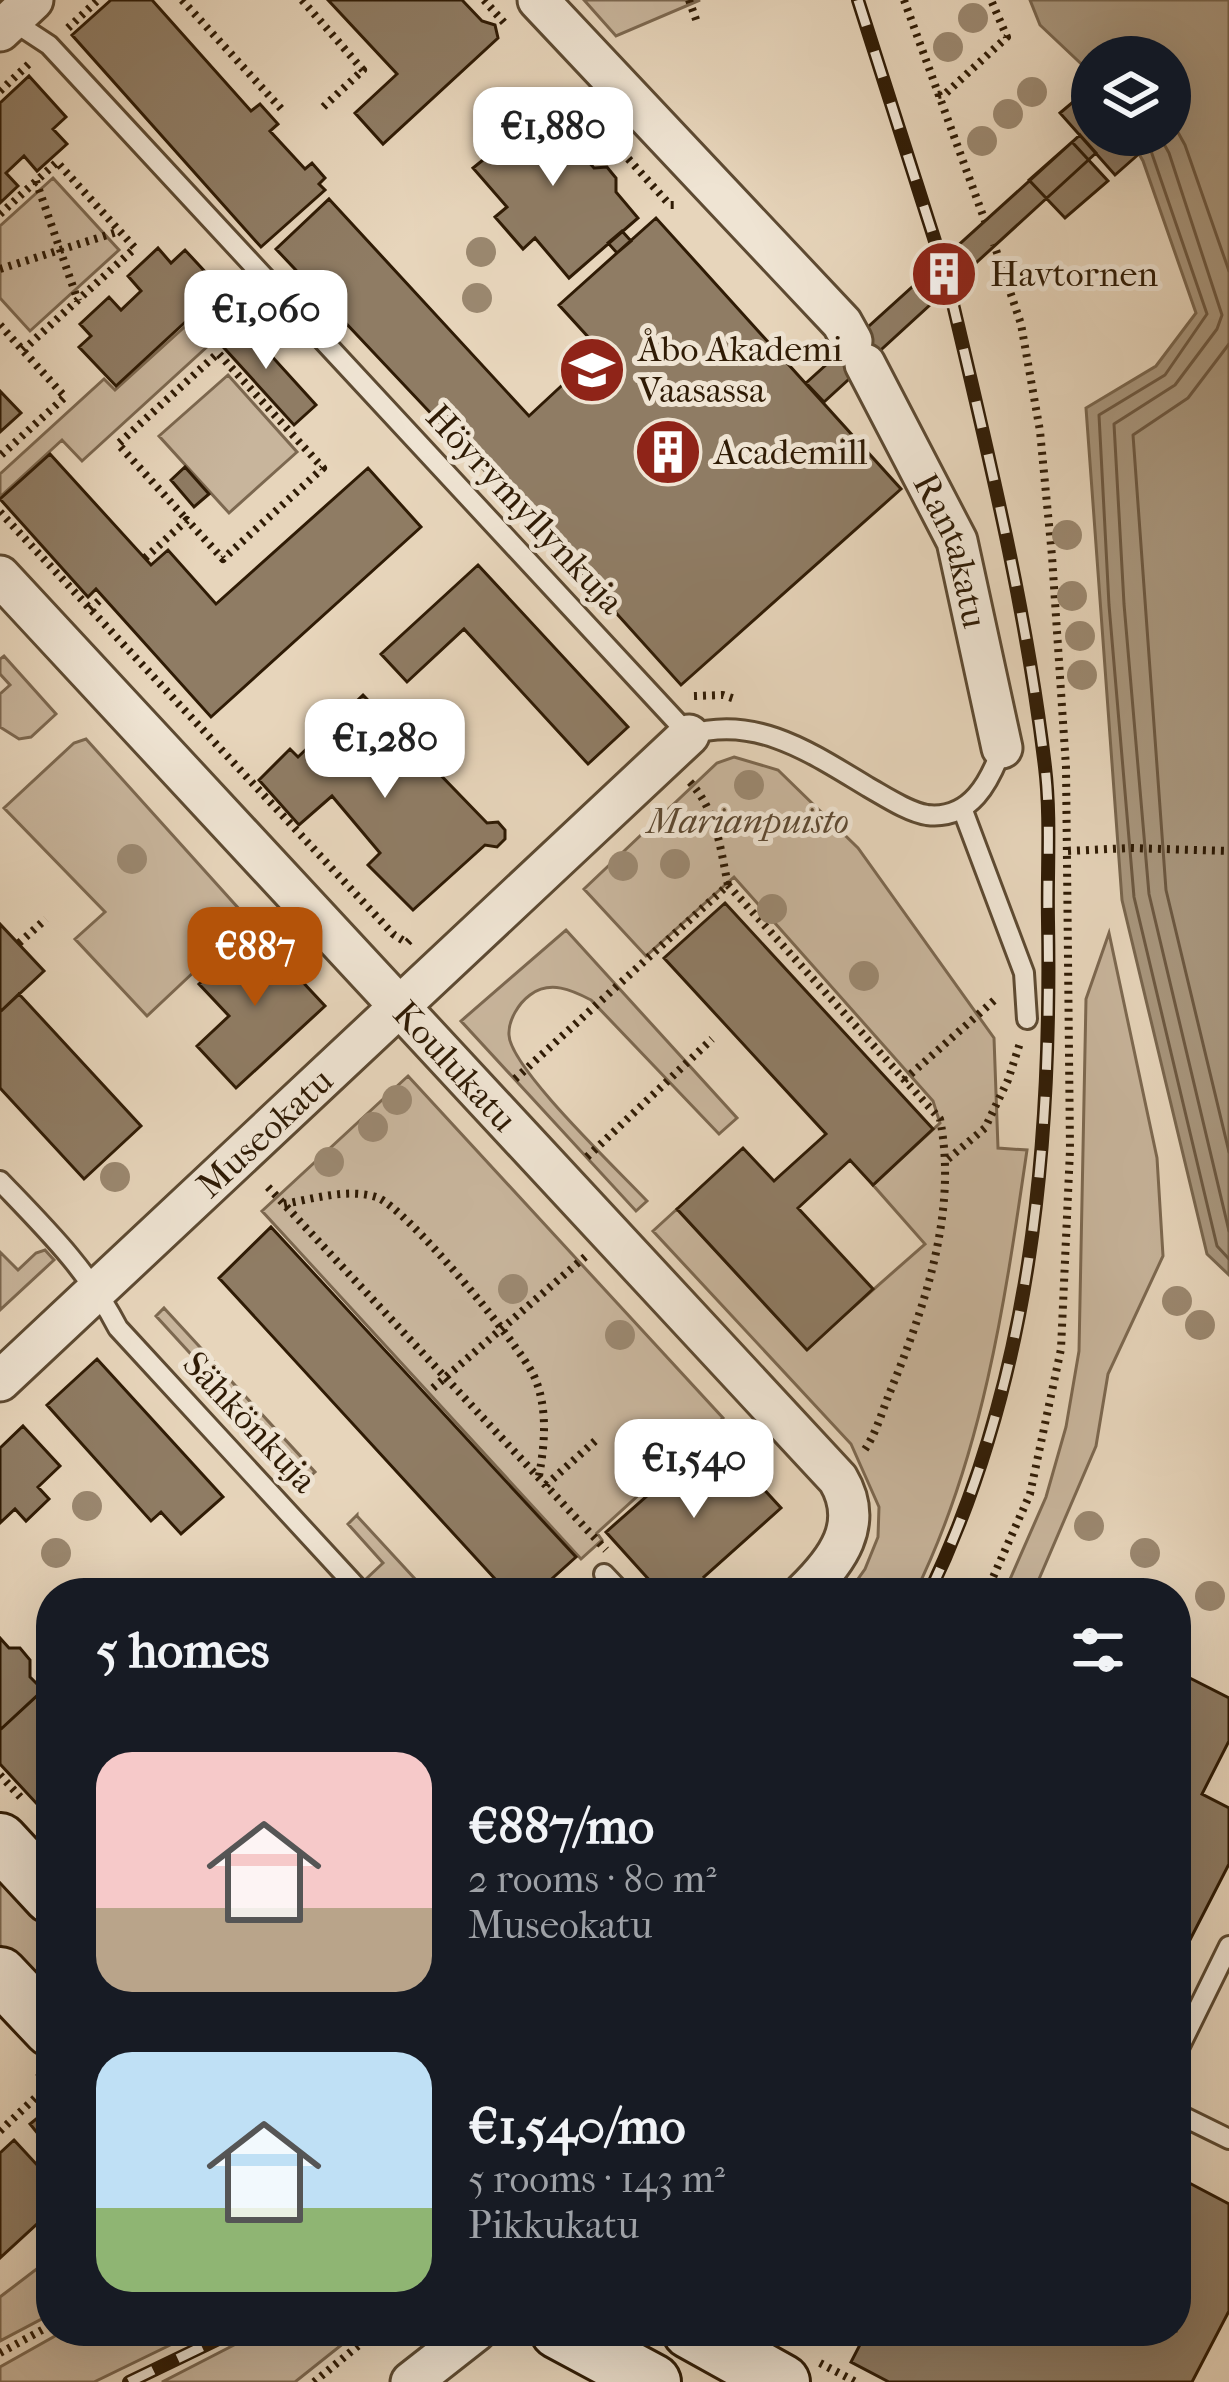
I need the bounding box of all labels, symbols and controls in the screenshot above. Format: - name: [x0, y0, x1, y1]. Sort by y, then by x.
- map controls: [1071, 36, 1191, 156]
- button: layers: [1071, 36, 1191, 156]
- pin: €1,880: [455, 87, 651, 189]
- text: €1,880: [500, 103, 606, 149]
- building icon: Havtornen: [909, 239, 979, 309]
- place label: Havtornen: [990, 253, 1158, 295]
- pin: €1,060: [168, 270, 364, 372]
- text: €1,060: [211, 286, 321, 332]
- place label: Åbo Akademi Vaasassa: [636, 328, 843, 411]
- school or university icon: Åbo Akademi Vaasassa: [557, 335, 627, 405]
- street label: Höyrymyllynkuja: [417, 396, 633, 622]
- building icon: Academill: [633, 417, 703, 487]
- place label: Academill: [712, 431, 868, 473]
- street label: Rantakatu: [905, 466, 996, 632]
- pin: €1,280: [287, 699, 483, 801]
- text: €1,280: [332, 715, 438, 761]
- park label: Marianpuisto: [644, 800, 849, 842]
- pin: €887: [184, 907, 326, 1009]
- text: €887: [214, 923, 296, 969]
- street label: Koulukatu: [384, 993, 526, 1140]
- street label: Museokatu: [188, 1059, 341, 1206]
- street label: Sähkönkuja: [174, 1343, 326, 1501]
- pin: €1,540: [596, 1419, 792, 1521]
- text: €1,540: [642, 1435, 746, 1481]
- icon: filters: [1065, 1617, 1131, 1683]
- text: 5 homes: [96, 1620, 269, 1680]
- text: €887/mo: [468, 1796, 654, 1856]
- icon: home: [192, 1800, 336, 1944]
- text: 2 rooms · 80 m²: [468, 1856, 716, 1902]
- text: Museokatu: [468, 1902, 653, 1948]
- text: €1,540/mo: [468, 2096, 686, 2156]
- icon: home: [192, 2100, 336, 2244]
- text: 5 rooms · 143 m²: [468, 2156, 725, 2202]
- text: Pikkukatu: [468, 2202, 639, 2248]

